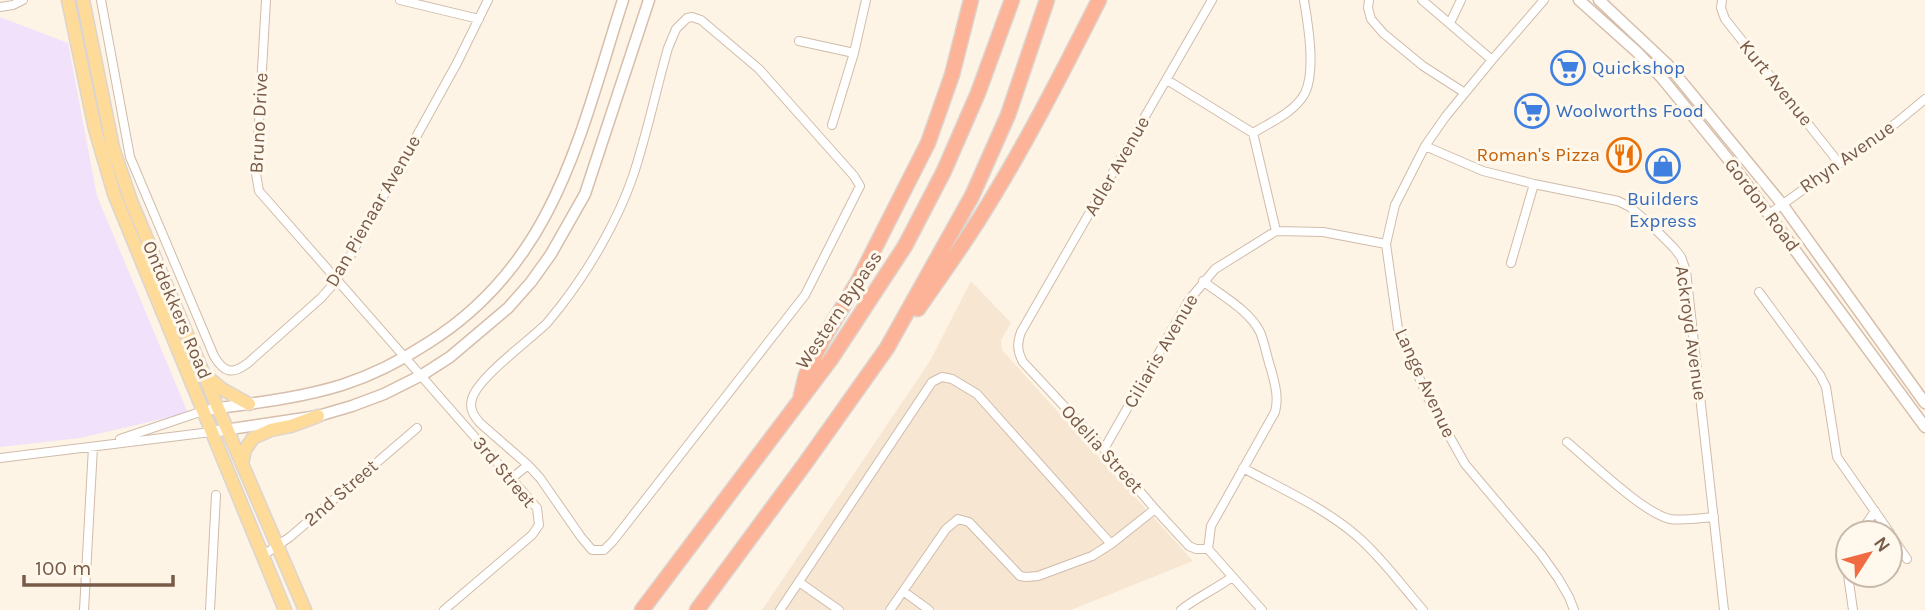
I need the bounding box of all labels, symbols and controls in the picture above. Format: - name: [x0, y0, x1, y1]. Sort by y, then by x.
- street label: Kurt Avenue: [1735, 36, 1817, 130]
- supermarket icon: Quickshop: [1549, 49, 1587, 87]
- place label: Quickshop: [1592, 57, 1685, 79]
- street label: Bruno Drive: [245, 72, 273, 174]
- supermarket icon: Woolworths Food: [1513, 92, 1551, 130]
- place label: Woolworths Food: [1556, 100, 1704, 122]
- street label: Adler Avenue: [1080, 112, 1154, 220]
- street label: Rhyn Avenue: [1795, 116, 1899, 198]
- street label: Dan Pienaar Avenue: [321, 131, 425, 291]
- restaurant icon: Roman's Pizza: [1605, 136, 1643, 174]
- place label: Roman's Pizza: [1477, 144, 1600, 166]
- shop icon: Builders Express: [1644, 147, 1682, 185]
- street label: Gordon Road: [1720, 154, 1804, 256]
- place label: Builders Express: [1627, 188, 1699, 232]
- street label: Ontdekkers Road: [138, 238, 216, 382]
- street label: Western Bypass: [791, 247, 887, 373]
- street label: Ackroyd Avenue: [1671, 264, 1711, 402]
- street label: Ciliaris Avenue: [1119, 290, 1203, 412]
- street label: Lange Avenue: [1390, 325, 1460, 441]
- street label: Odelia Street: [1057, 400, 1147, 498]
- street label: 3rd Street: [468, 432, 540, 512]
- street label: 2nd Street: [300, 455, 382, 531]
- north arrow: [1834, 519, 1904, 589]
- text: N: [1869, 533, 1895, 557]
- scale bar: [24, 544, 173, 588]
- text: 100 m: [35, 556, 92, 580]

